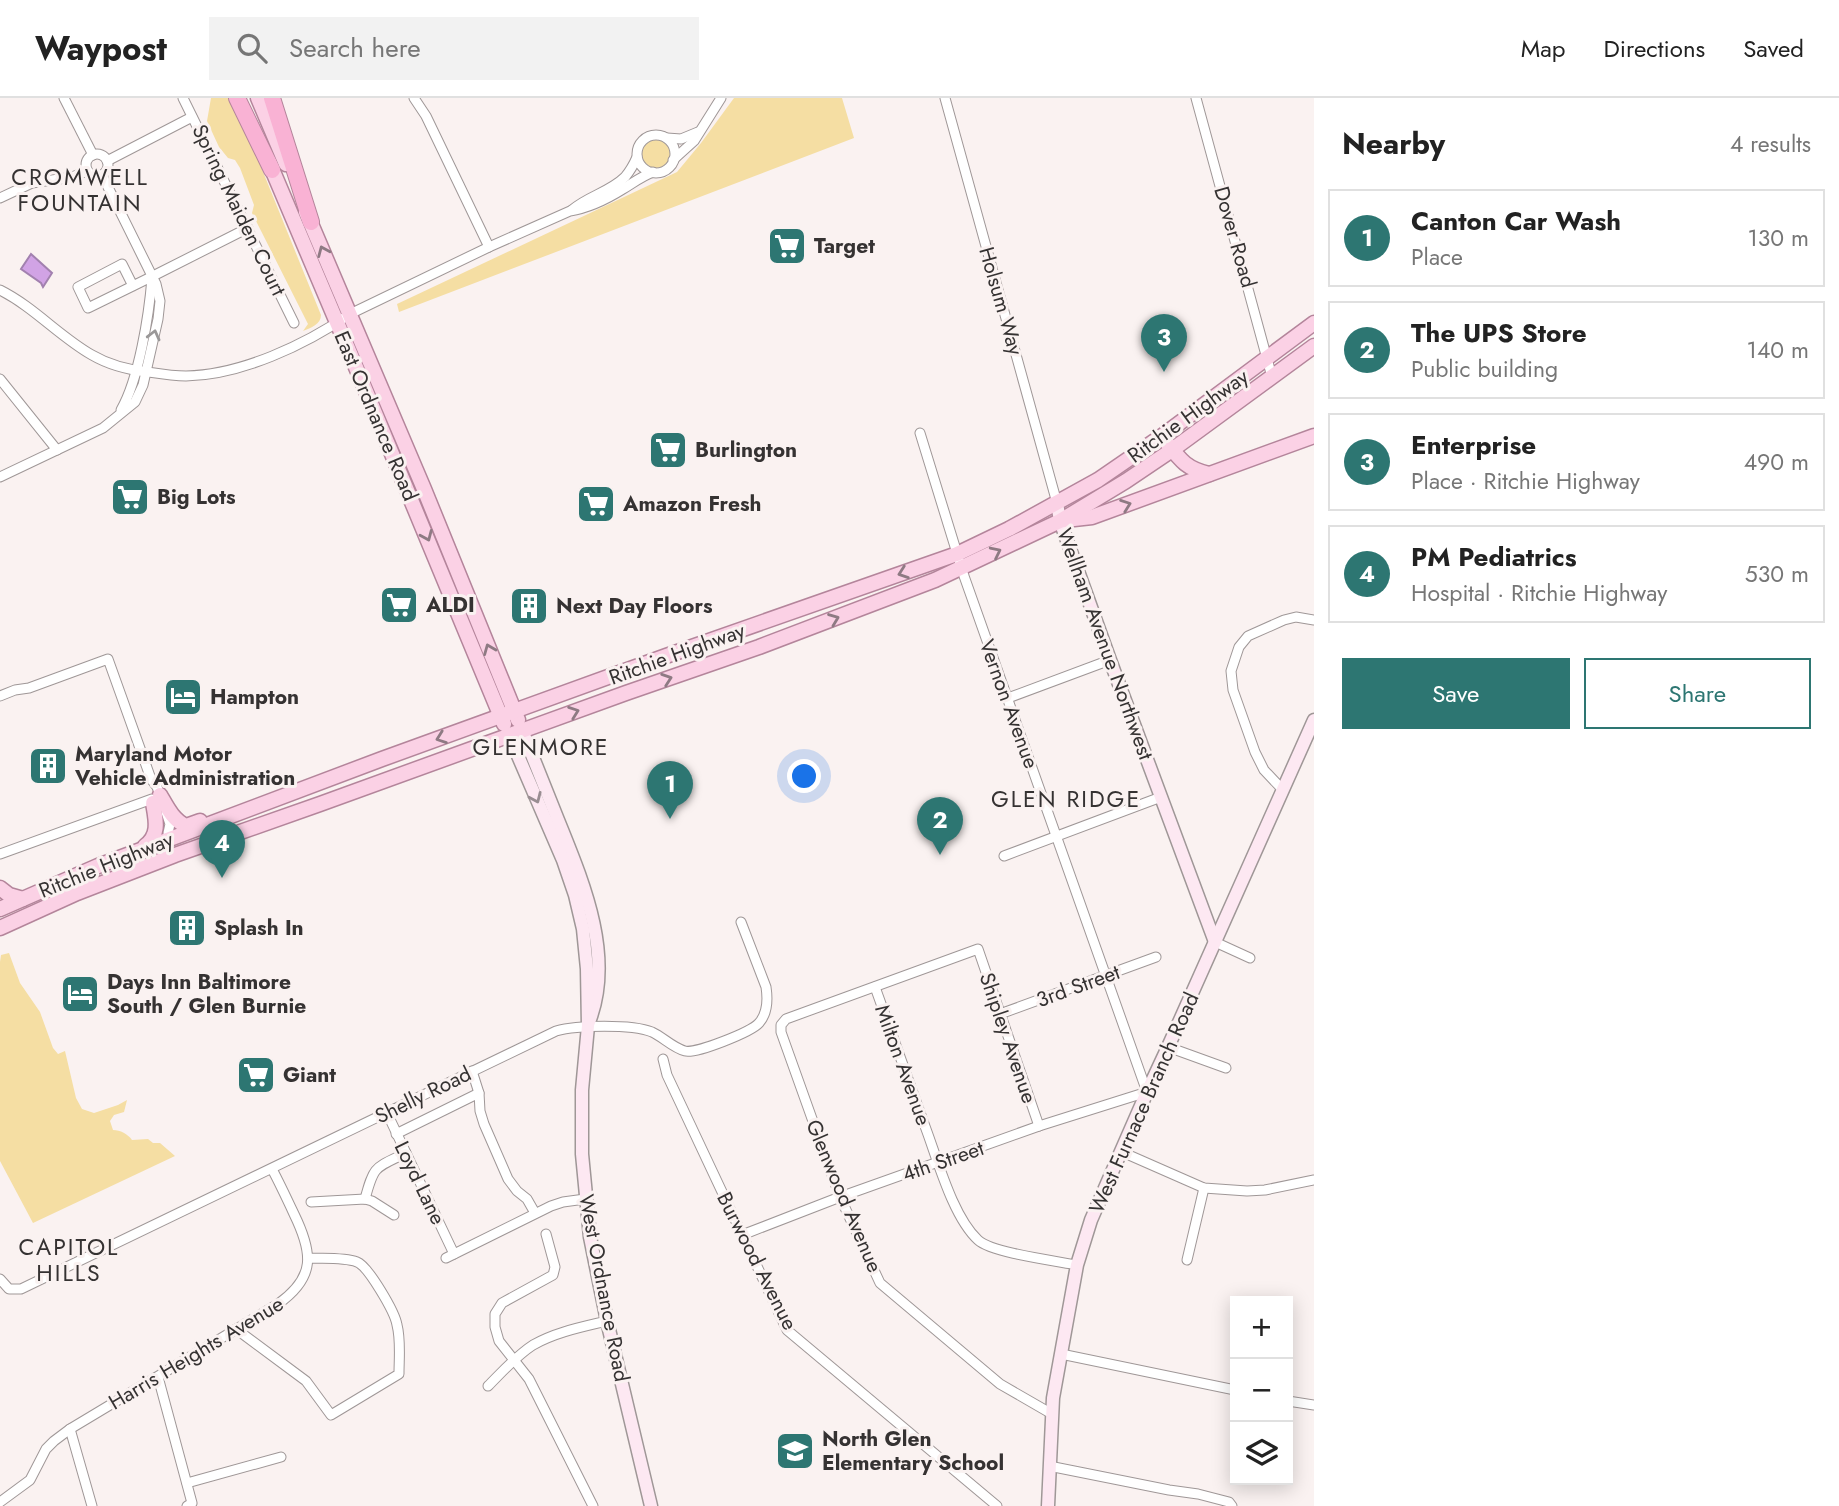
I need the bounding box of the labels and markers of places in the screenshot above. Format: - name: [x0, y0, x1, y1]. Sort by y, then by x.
- supermarket icon: Target: [766, 225, 808, 267]
- place label: Target: [814, 231, 875, 261]
- pin: 3: [1141, 314, 1187, 372]
- supermarket icon: Burlington: [647, 429, 689, 471]
- place label: Burlington: [695, 435, 797, 465]
- supermarket icon: Big Lots: [109, 476, 151, 518]
- place label: Big Lots: [157, 482, 236, 512]
- supermarket icon: Amazon Fresh: [575, 483, 617, 525]
- place label: Amazon Fresh: [622, 489, 761, 519]
- supermarket icon: ALDI: [378, 584, 420, 626]
- building icon: Next Day Floors: [508, 585, 550, 627]
- place label: ALDI: [425, 590, 475, 620]
- place label: Next Day Floors: [556, 591, 713, 621]
- hotel icon: Hampton: [162, 676, 204, 718]
- place label: Hampton: [210, 682, 299, 712]
- place label: Maryland Motor Vehicle Administration: [74, 739, 295, 793]
- building icon: Maryland Motor Vehicle Administration: [27, 745, 69, 787]
- pin: 1: [647, 761, 693, 819]
- pin: 2: [917, 797, 963, 855]
- pin: 4: [199, 820, 245, 878]
- building icon: Splash In: [166, 907, 208, 949]
- place label: Splash In: [214, 913, 304, 943]
- place label: Days Inn Baltimore South / Glen Burnie: [107, 967, 306, 1021]
- hotel icon: Days Inn Baltimore South / Glen Burnie: [59, 973, 101, 1015]
- supermarket icon: Giant: [235, 1054, 277, 1096]
- place label: Giant: [283, 1060, 336, 1090]
- place label: North Glen Elementary School: [822, 1424, 1004, 1478]
- school or university icon: North Glen Elementary School: [774, 1430, 816, 1472]

